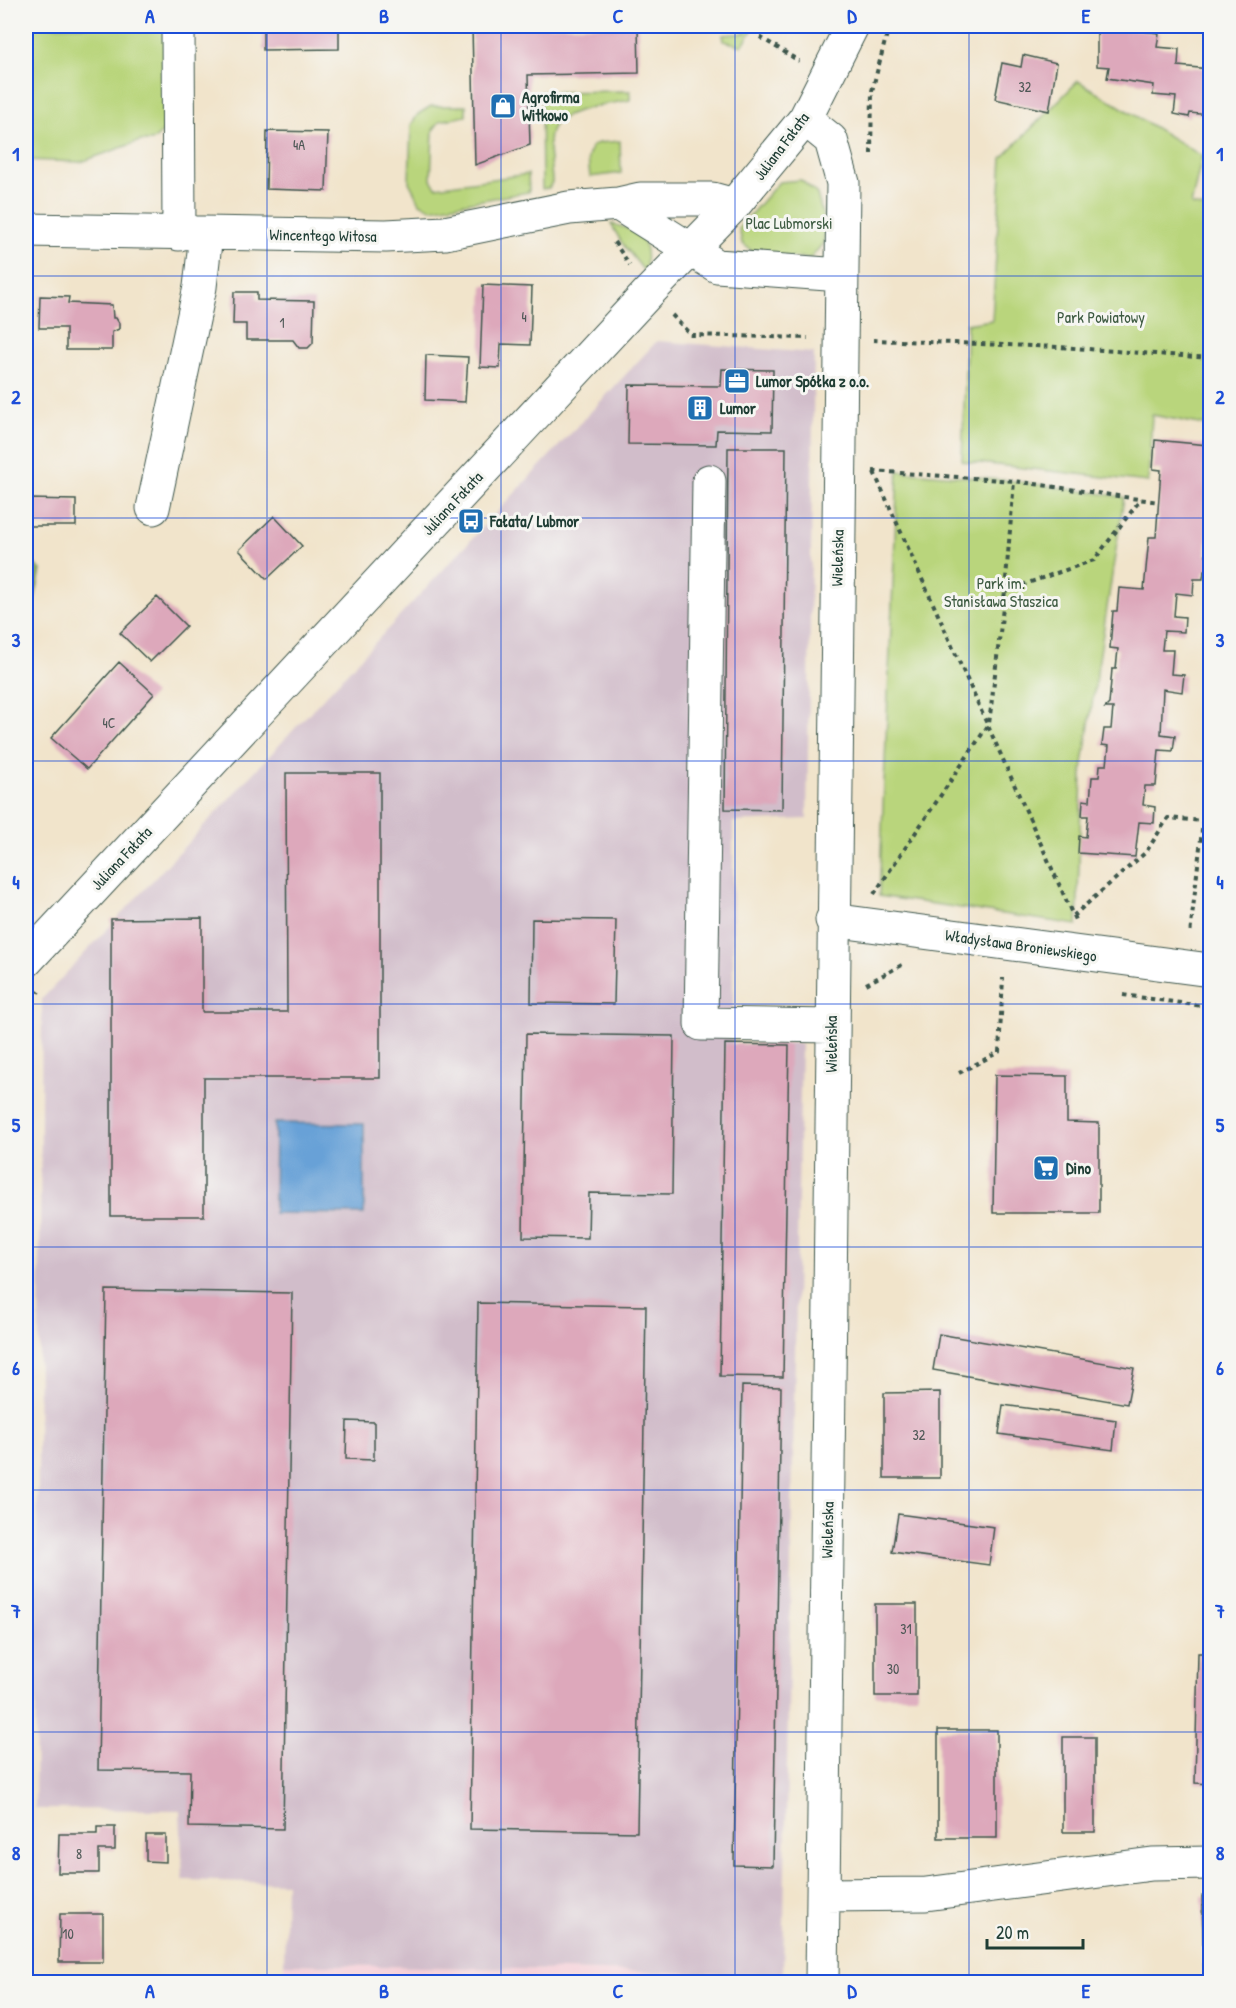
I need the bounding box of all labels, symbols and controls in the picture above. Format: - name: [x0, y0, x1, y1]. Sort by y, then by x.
- text: A: [145, 2, 155, 29]
- text: B: [379, 2, 389, 29]
- text: C: [613, 2, 624, 29]
- text: D: [847, 2, 857, 29]
- text: E: [1082, 2, 1091, 29]
- house number: 32: [1019, 77, 1032, 96]
- place label: Agrofirma Witkowo: [522, 86, 580, 126]
- shop icon: Agrofirma Witkowo: [488, 91, 518, 121]
- street label: Juliana Fałata: [748, 107, 814, 185]
- house number: 4A: [293, 135, 305, 154]
- text: 1: [12, 140, 20, 167]
- text: 1: [1216, 140, 1224, 167]
- park label: Plac Lubmorski: [746, 212, 832, 234]
- street label: Wincentego Witosa: [269, 223, 377, 247]
- park label: Park Powiatowy: [1057, 306, 1145, 328]
- house number: 4: [521, 307, 527, 326]
- house number: 1: [279, 313, 285, 332]
- office icon: Lumor Spółka z o.o.: [722, 366, 752, 396]
- place label: Lumor Spółka z o.o.: [756, 370, 869, 393]
- text: 2: [11, 383, 21, 410]
- text: 2: [1215, 383, 1225, 410]
- building icon: Lumor: [685, 393, 715, 423]
- place label: Lumor: [720, 397, 757, 419]
- street label: Juliana Fałata: [417, 466, 487, 540]
- bus stop icon: Fałata/ Lubmor: [456, 506, 486, 536]
- place label: Fałata/ Lubmor: [489, 510, 580, 532]
- street label: Wieleńska: [826, 529, 848, 587]
- park label: Park im. Stanisława Staszica: [944, 572, 1058, 612]
- text: 3: [12, 626, 21, 653]
- text: 3: [1216, 626, 1225, 653]
- house number: 4C: [103, 713, 116, 732]
- street label: Juliana Fałata: [86, 821, 156, 895]
- text: 4: [12, 868, 20, 895]
- text: 4: [1216, 868, 1224, 895]
- street label: Władysława Broniewskiego: [944, 923, 1099, 967]
- street label: Wieleńska: [820, 1016, 842, 1072]
- text: 5: [12, 1111, 21, 1138]
- text: 5: [1216, 1111, 1225, 1138]
- supermarket icon: Dino: [1031, 1153, 1061, 1183]
- place label: Dino: [1066, 1157, 1091, 1179]
- text: 6: [12, 1354, 20, 1381]
- text: 6: [1216, 1354, 1224, 1381]
- house number: 32: [913, 1425, 926, 1444]
- street label: Wieleńska: [816, 1501, 838, 1559]
- text: 7: [10, 1597, 21, 1624]
- text: 7: [1214, 1597, 1225, 1624]
- house number: 31: [900, 1619, 912, 1638]
- house number: 30: [887, 1659, 899, 1678]
- text: 8: [12, 1839, 21, 1866]
- text: 8: [1216, 1839, 1225, 1866]
- house number: 8: [76, 1844, 82, 1863]
- scale bar: [987, 1912, 1083, 1950]
- text: 20 m: [996, 1920, 1029, 1945]
- house number: 10: [62, 1924, 74, 1943]
- text: A: [145, 1977, 155, 2004]
- text: B: [379, 1977, 389, 2004]
- text: C: [613, 1977, 624, 2004]
- text: D: [847, 1977, 857, 2004]
- text: E: [1082, 1977, 1091, 2004]

